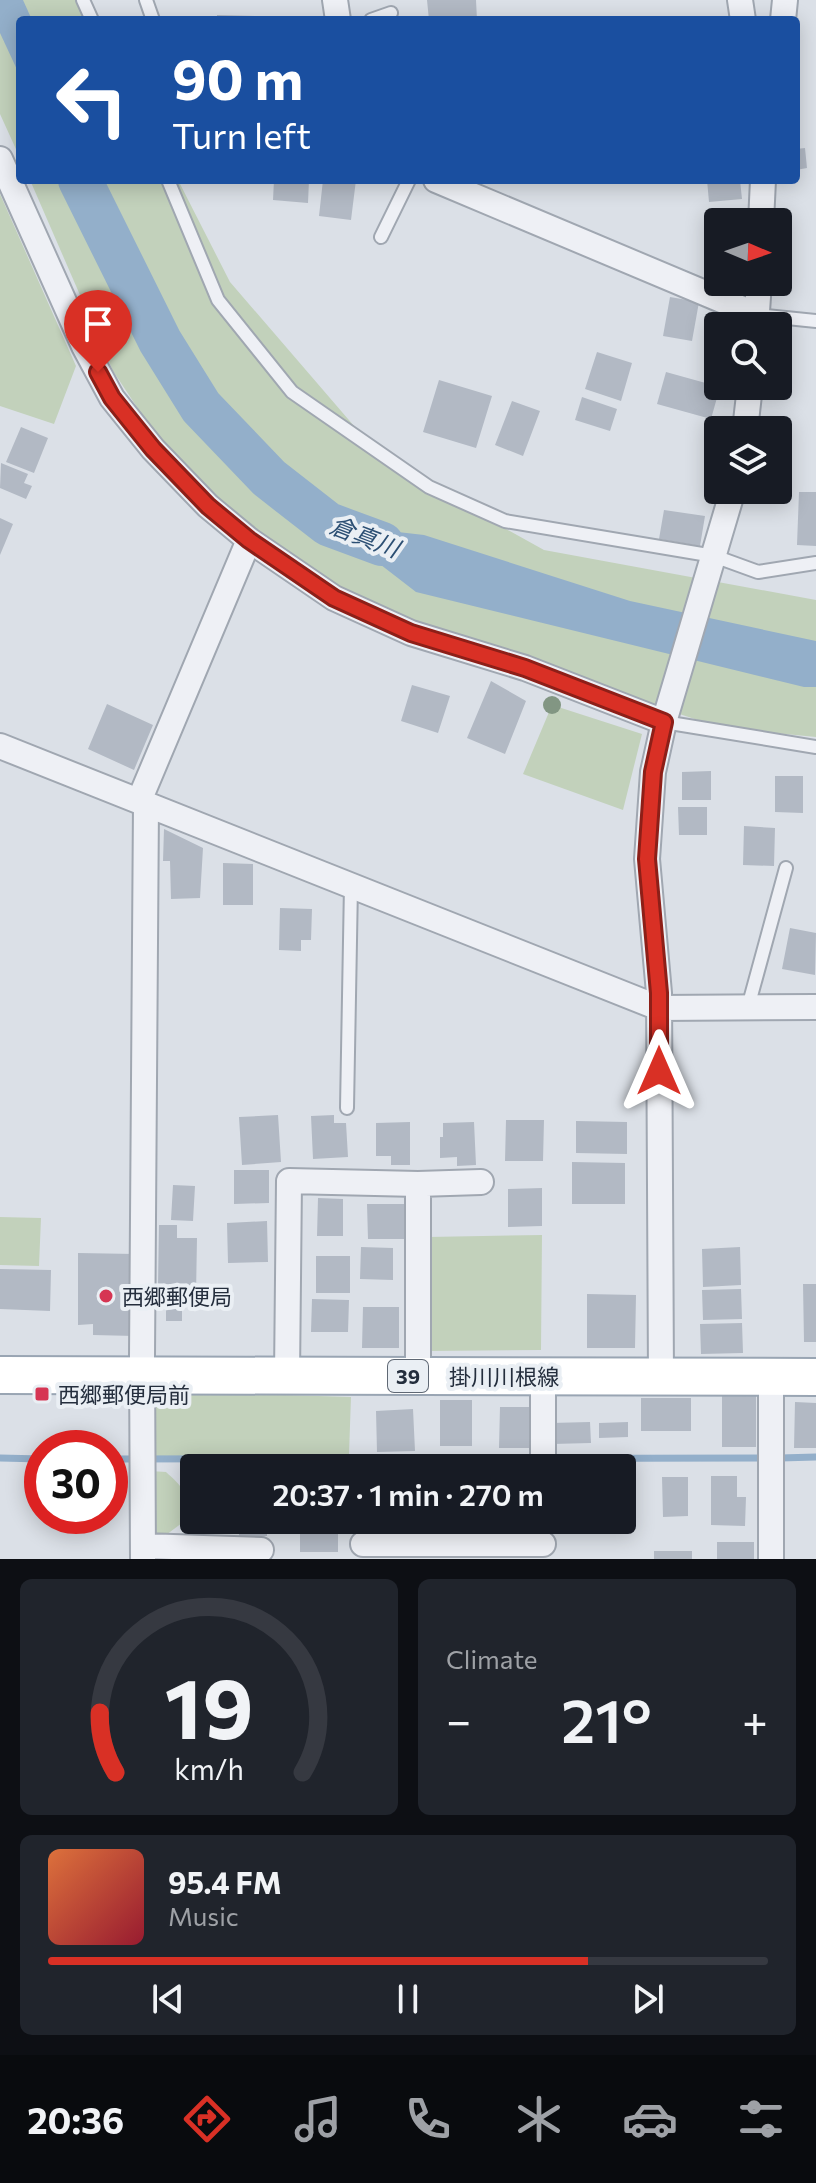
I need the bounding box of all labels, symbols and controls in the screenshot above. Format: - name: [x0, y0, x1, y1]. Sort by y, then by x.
- text: 90 m: [172, 43, 303, 112]
- icon: left: [40, 48, 144, 152]
- text: Turn left: [172, 112, 311, 156]
- north arrow: [704, 208, 792, 296]
- map controls: [704, 208, 792, 504]
- pin: [64, 290, 132, 372]
- icon: arrive: [76, 302, 120, 346]
- button: search: [704, 312, 792, 400]
- button: layers: [704, 416, 792, 504]
- water label: 倉真川: [326, 510, 407, 564]
- position arrow: [617, 1029, 701, 1113]
- place label: 西郷郵便局: [122, 1283, 232, 1310]
- marker: 西郷郵便局: [97, 1287, 115, 1305]
- road number: 39: [388, 1360, 428, 1392]
- street label: 掛川川根線: [449, 1363, 559, 1390]
- place label: 西郷郵便局前: [58, 1381, 190, 1408]
- marker: 西郷郵便局前: [33, 1385, 51, 1403]
- speed limit sign: 30: [24, 1430, 128, 1534]
- text: 20:37 · 1 min · 270 m: [272, 1475, 544, 1512]
- text: Climate: [446, 1643, 538, 1674]
- text: 19: [165, 1654, 253, 1756]
- text: 21°: [561, 1682, 652, 1755]
- text: −: [446, 1692, 471, 1746]
- text: +: [742, 1692, 768, 1746]
- text: km/h: [174, 1751, 244, 1786]
- text: 95.4 FM: [168, 1863, 282, 1900]
- text: Music: [168, 1900, 239, 1931]
- icon: previous: [146, 1977, 190, 2021]
- icon: pause: [386, 1977, 430, 2021]
- icon: next: [626, 1977, 670, 2021]
- icon: directions: [179, 2091, 235, 2147]
- icon: music: [290, 2091, 346, 2147]
- icon: phone: [400, 2091, 456, 2147]
- icon: climate: [511, 2091, 567, 2147]
- icon: car: [622, 2091, 678, 2147]
- icon: filters: [733, 2091, 789, 2147]
- text: 20:36: [27, 2097, 124, 2141]

